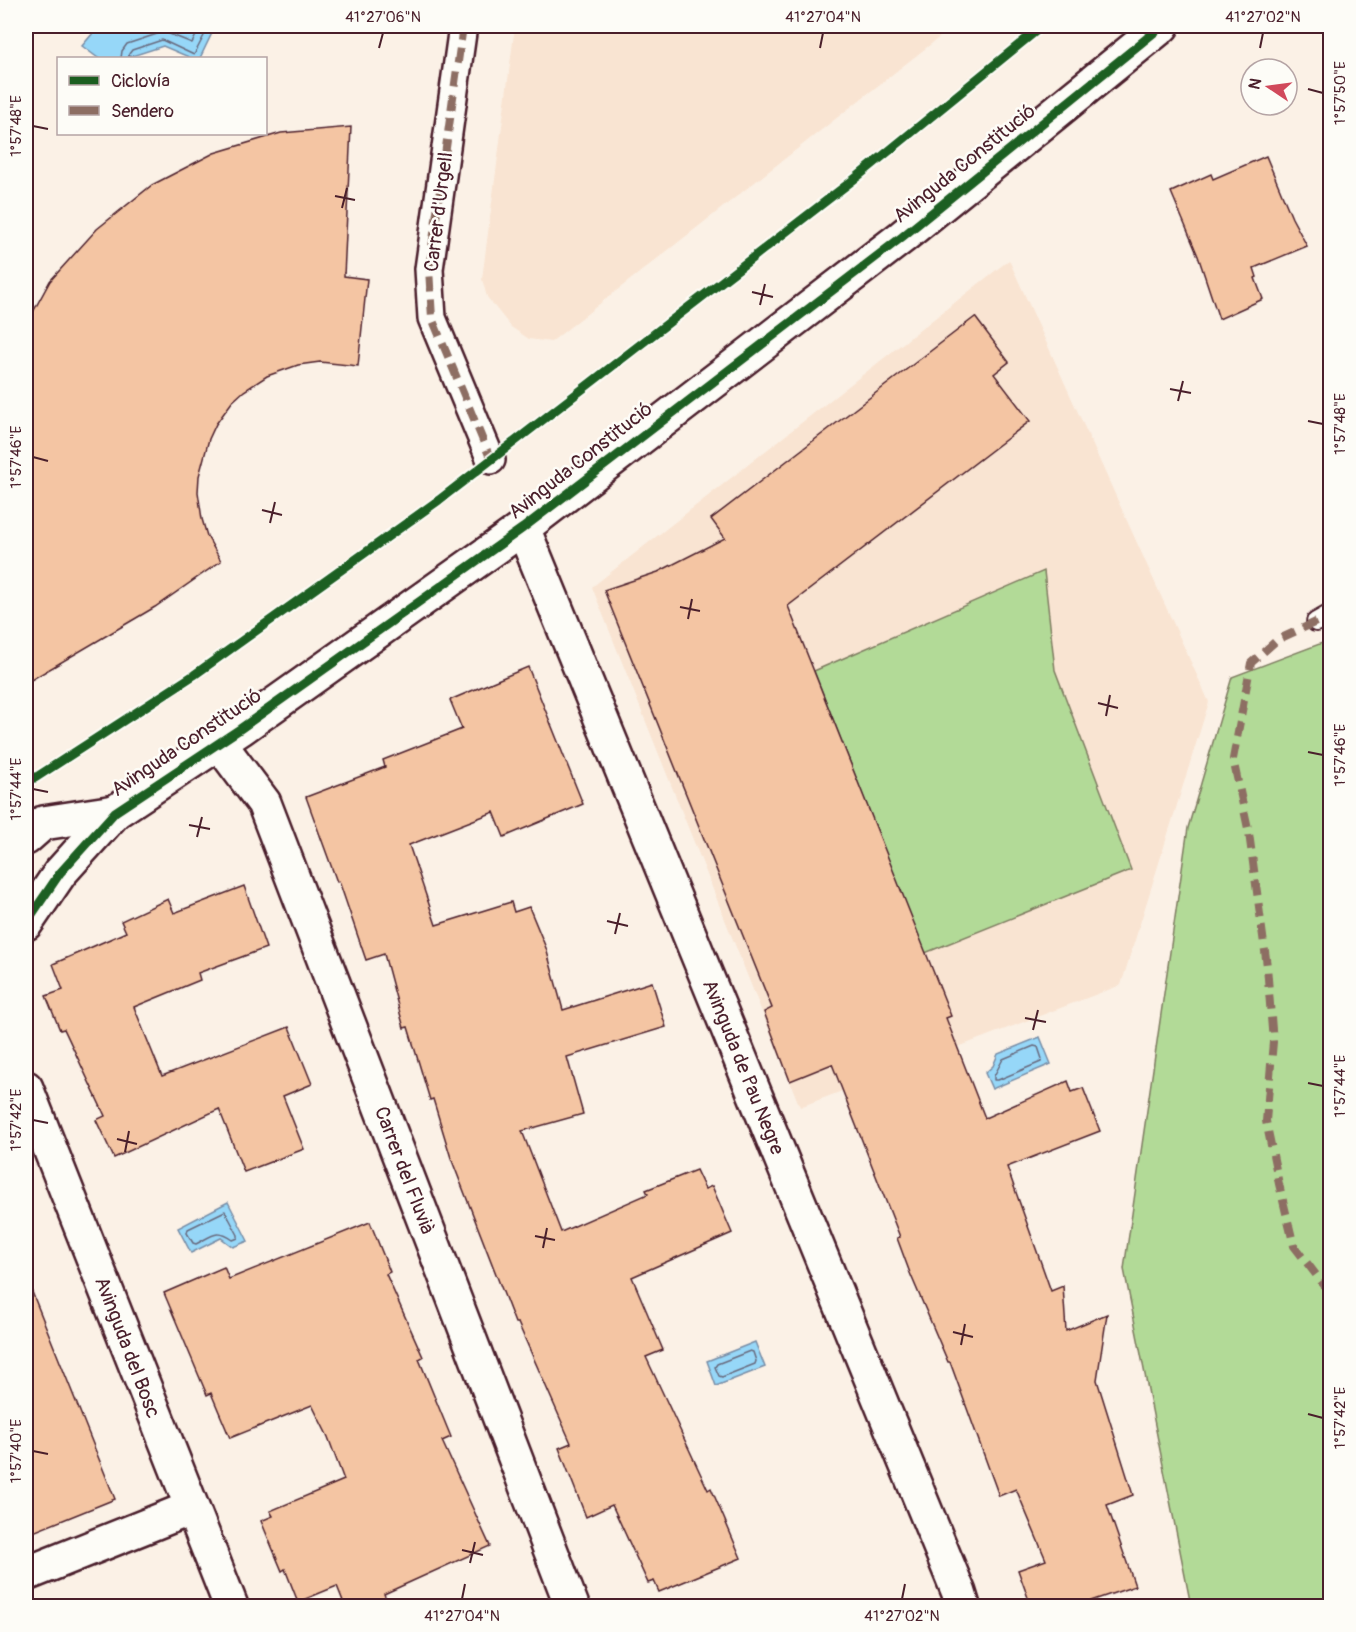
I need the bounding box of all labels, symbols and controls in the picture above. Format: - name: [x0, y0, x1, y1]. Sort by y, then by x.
- text: 41°27'06"N: [345, 8, 421, 27]
- text: 41°27'04"N: [785, 8, 861, 27]
- text: 41°27'02"N: [1225, 8, 1301, 27]
- legend: [57, 57, 267, 135]
- north arrow: [1239, 57, 1299, 117]
- text: 1°57'50"E: [1331, 61, 1350, 125]
- text: Ciclovía: [111, 70, 170, 93]
- text: N: [1244, 76, 1266, 91]
- text: 1°57'48"E: [7, 95, 26, 157]
- street label: Avinguda Constitució: [888, 98, 1041, 229]
- text: Sendero: [111, 100, 174, 123]
- street label: Carrer d'Urgell: [419, 151, 458, 273]
- text: 1°57'48"E: [1331, 393, 1350, 455]
- street label: Avinguda Constitució: [503, 396, 657, 524]
- text: 1°57'46"E: [7, 425, 26, 488]
- street label: Avinguda Constitució: [106, 683, 266, 802]
- text: 1°57'46"E: [1331, 723, 1350, 786]
- text: 1°57'44"E: [7, 757, 26, 820]
- street label: Avinguda de Pau Negre: [697, 976, 790, 1159]
- text: 1°57'44"E: [1331, 1054, 1350, 1117]
- text: 1°57'42"E: [7, 1089, 26, 1151]
- street label: Carrer del Fluvià: [369, 1103, 440, 1237]
- street label: Avinguda del Bosc: [89, 1273, 166, 1421]
- text: 1°57'42"E: [1331, 1387, 1350, 1449]
- text: 1°57'40"E: [7, 1419, 26, 1483]
- text: 41°27'04"N: [424, 1607, 500, 1626]
- text: 41°27'02"N: [864, 1607, 940, 1626]

